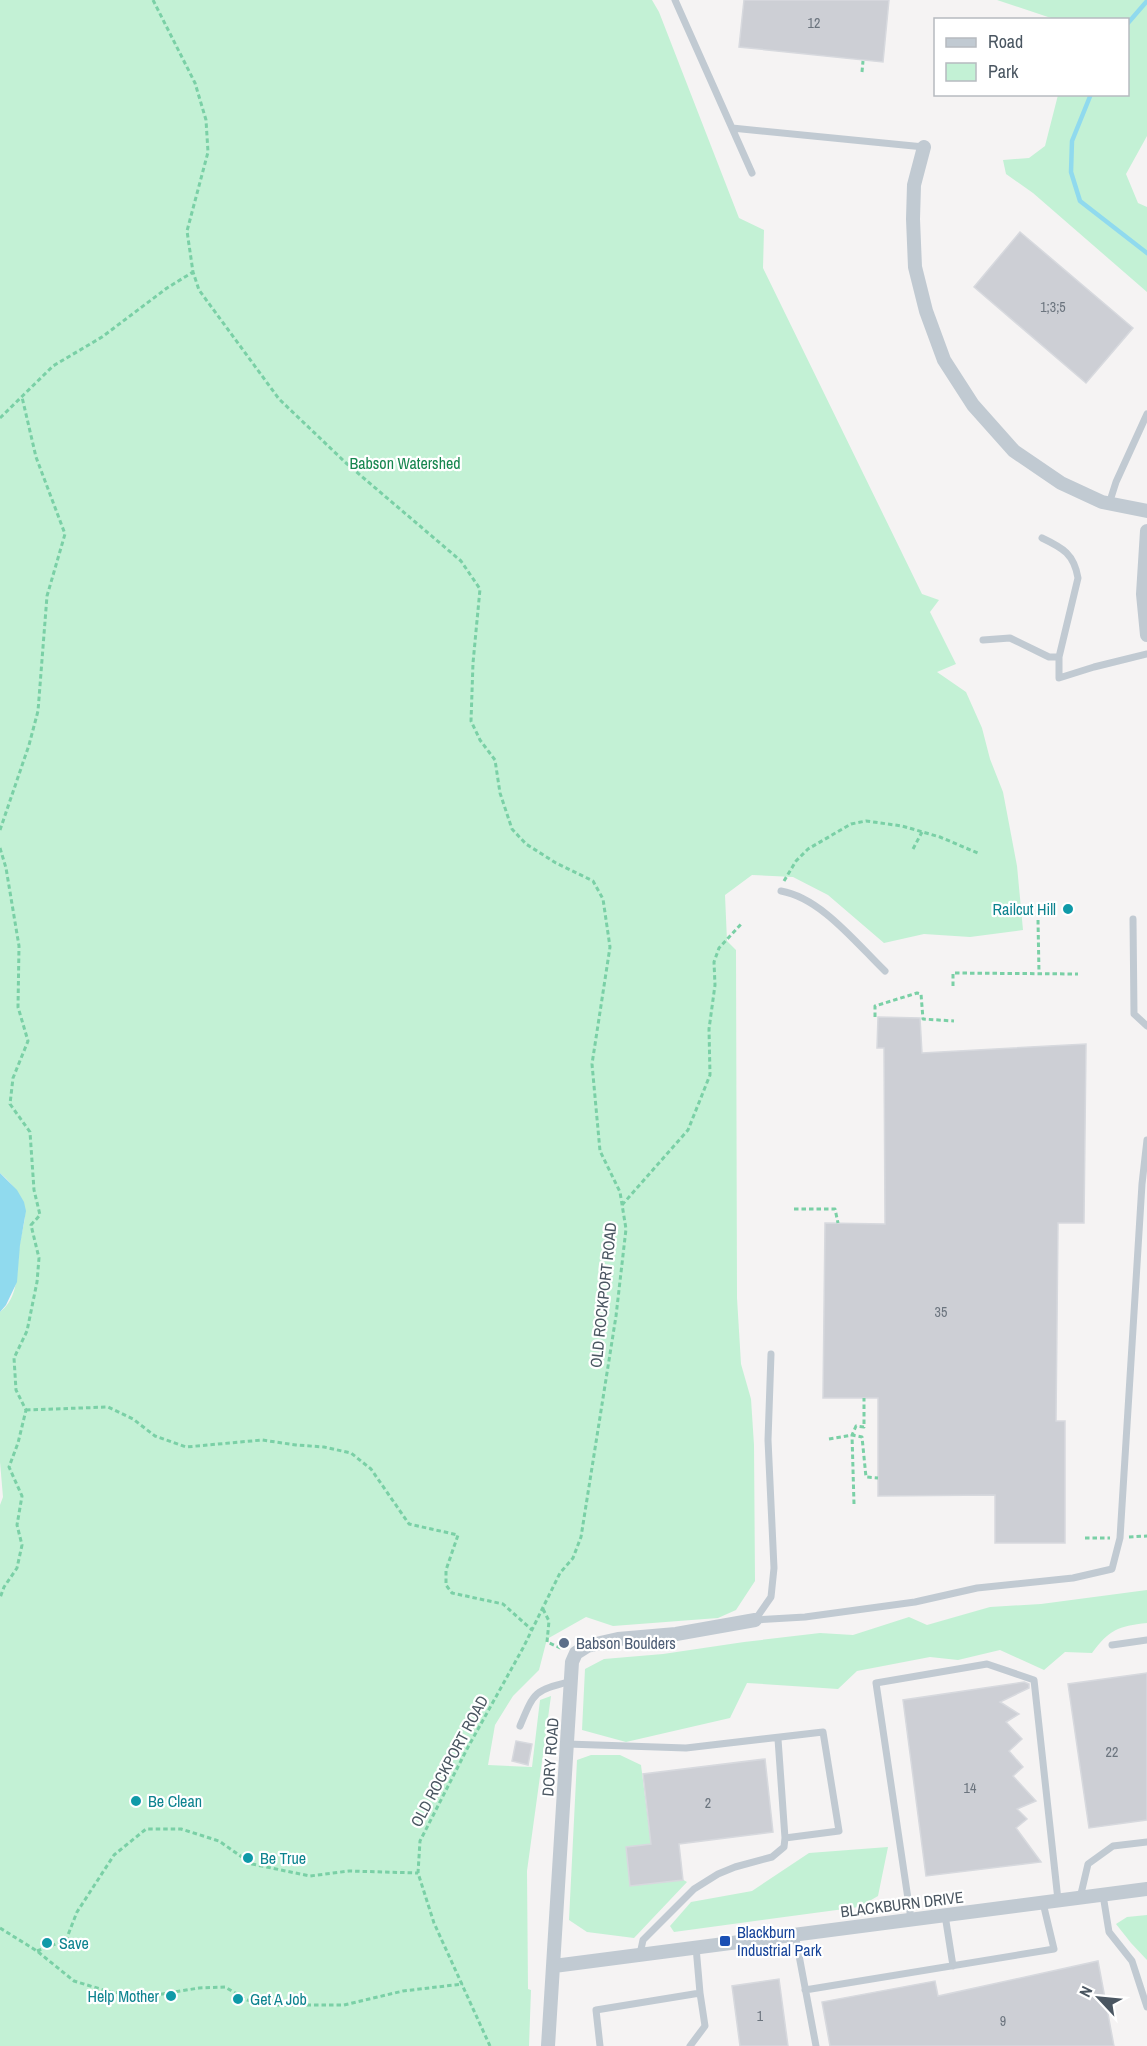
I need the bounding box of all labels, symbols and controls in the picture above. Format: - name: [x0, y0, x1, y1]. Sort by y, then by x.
- house number: 12: [808, 14, 820, 32]
- legend: [934, 18, 1129, 96]
- text: Road: [988, 29, 1023, 54]
- text: Park: [988, 59, 1019, 84]
- house number: 1;3;5: [1040, 298, 1066, 316]
- park label: Babson Watershed: [349, 452, 461, 474]
- place label: Railcut Hill: [993, 898, 1056, 920]
- marker: Railcut Hill: [1061, 902, 1075, 916]
- street label: OLD ROCKPORT ROAD: [584, 1221, 622, 1369]
- house number: 35: [935, 1303, 947, 1321]
- place label: Babson Boulders: [576, 1632, 676, 1654]
- marker: Babson Boulders: [557, 1636, 571, 1650]
- street label: OLD ROCKPORT ROAD: [405, 1691, 493, 1831]
- street label: DORY ROAD: [536, 1717, 564, 1797]
- house number: 22: [1106, 1743, 1118, 1761]
- house number: 14: [964, 1779, 977, 1797]
- place label: Be Clean: [148, 1790, 202, 1812]
- marker: Be Clean: [129, 1794, 143, 1808]
- house number: 2: [705, 1794, 711, 1812]
- place label: Be True: [260, 1847, 306, 1869]
- marker: Be True: [241, 1851, 255, 1865]
- street label: BLACKBURN DRIVE: [839, 1886, 965, 1922]
- place label: Blackburn Industrial Park: [737, 1921, 822, 1961]
- place label: Save: [59, 1932, 89, 1954]
- marker: Blackburn Industrial Park: [718, 1934, 732, 1948]
- marker: Save: [40, 1936, 54, 1950]
- north arrow: [1069, 1968, 1129, 2028]
- text: N: [1074, 1982, 1097, 2001]
- place label: Help Mother: [88, 1985, 160, 2007]
- place label: Get A Job: [250, 1988, 307, 2010]
- marker: Help Mother: [164, 1989, 178, 2003]
- marker: Get A Job: [231, 1992, 245, 2006]
- house number: 1: [757, 2007, 764, 2025]
- house number: 9: [1000, 2012, 1006, 2030]

